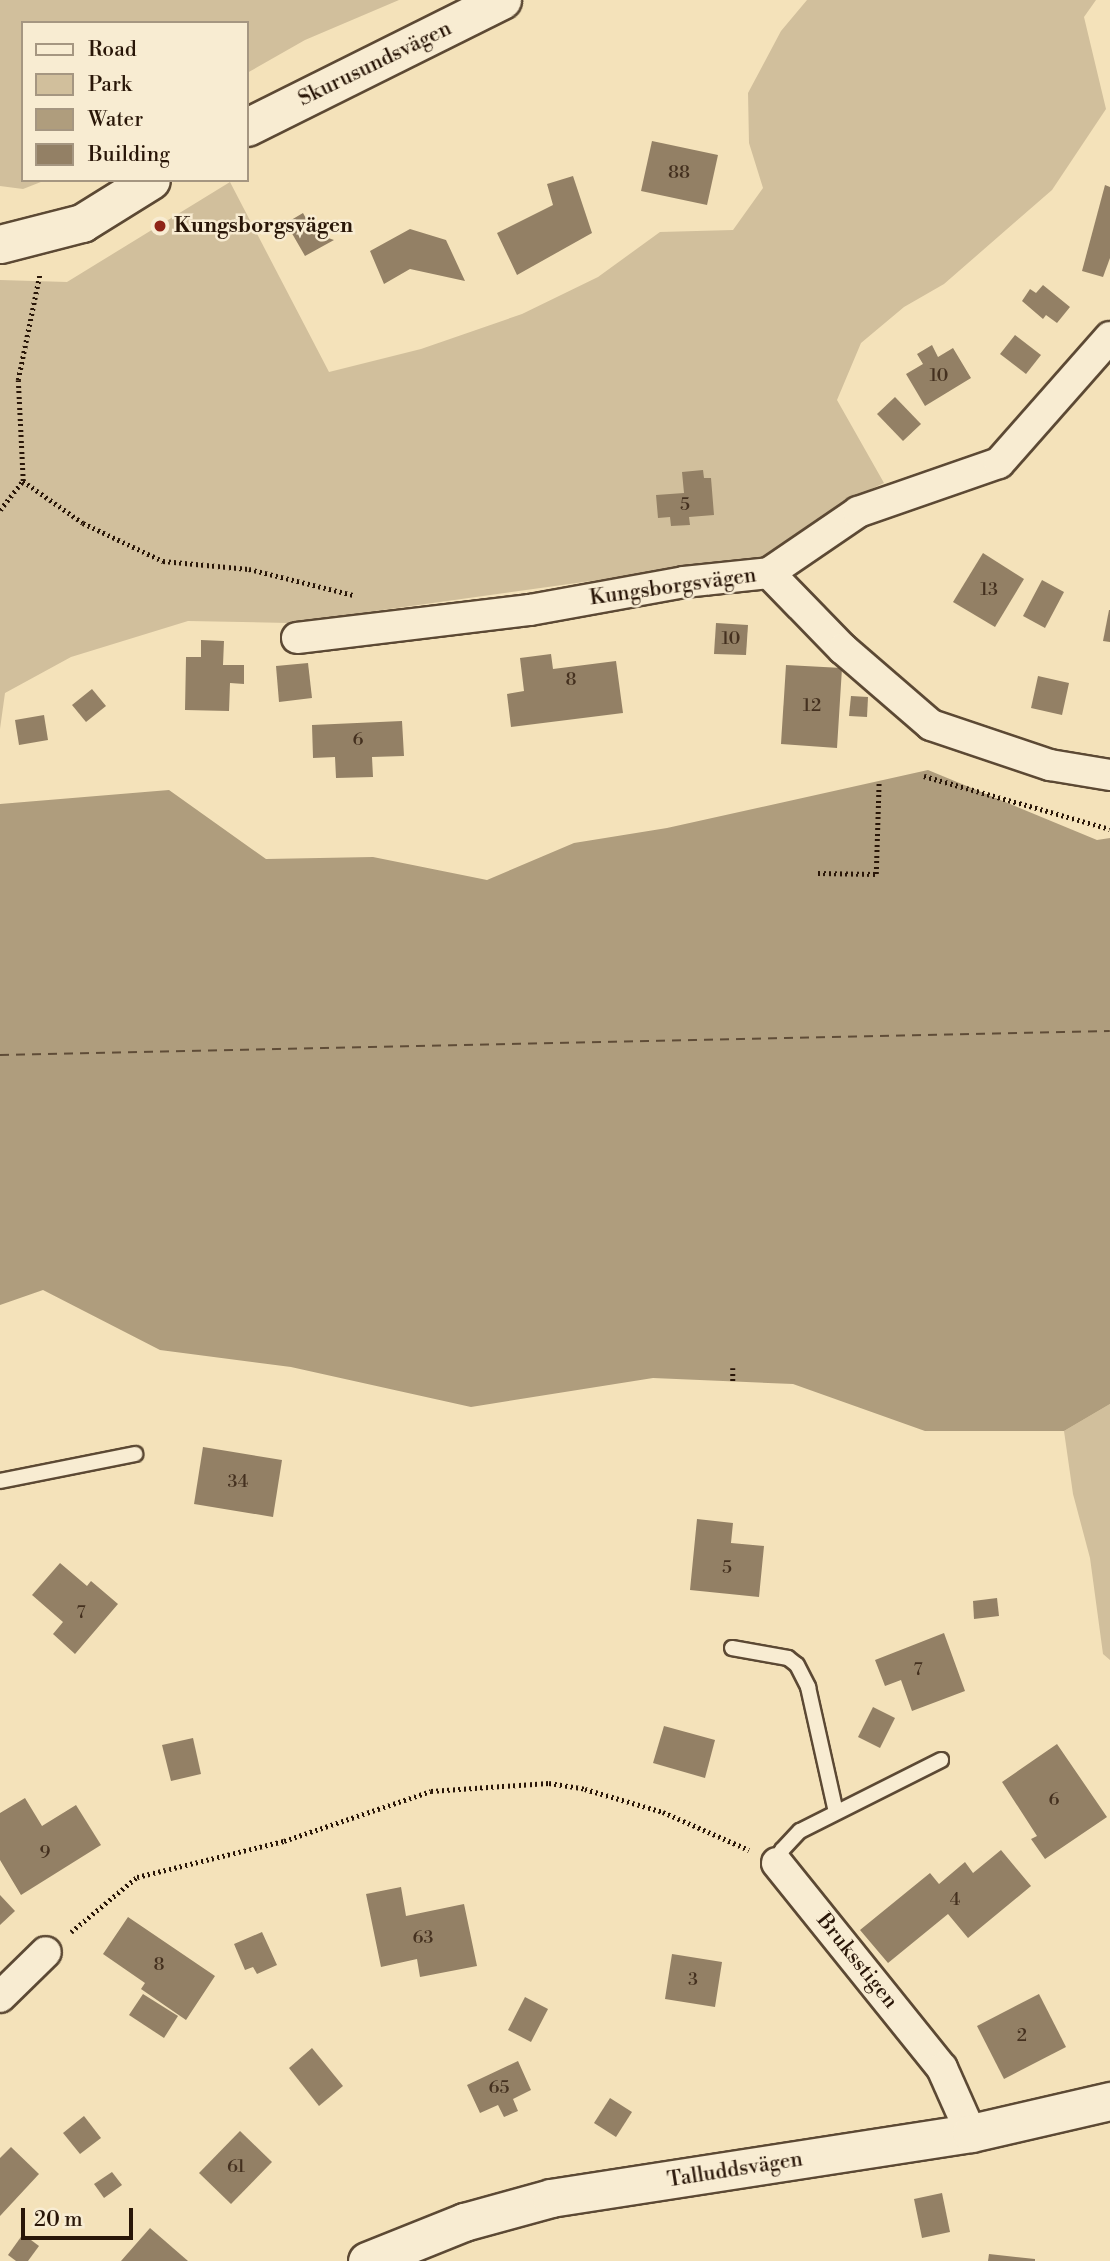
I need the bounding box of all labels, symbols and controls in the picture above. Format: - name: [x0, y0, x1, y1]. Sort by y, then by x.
- street label: Skurusundsvägen: [294, 16, 456, 112]
- legend: [21, 21, 248, 182]
- text: Road: [88, 37, 137, 63]
- text: Park: [88, 72, 132, 98]
- text: Water: [88, 107, 143, 133]
- text: Building: [88, 142, 170, 168]
- house number: 88: [668, 162, 690, 184]
- place label: Kungsborgsvägen: [174, 213, 353, 239]
- marker: Kungsborgsvägen: [152, 218, 168, 234]
- house number: 10: [929, 365, 949, 387]
- house number: 5: [680, 494, 690, 516]
- street label: Kungsborgsvägen: [588, 563, 758, 611]
- house number: 13: [980, 579, 998, 601]
- house number: 10: [721, 628, 741, 650]
- house number: 8: [565, 669, 577, 691]
- house number: 12: [803, 695, 821, 717]
- house number: 6: [353, 729, 363, 751]
- house number: 34: [228, 1471, 248, 1493]
- house number: 5: [722, 1557, 732, 1579]
- house number: 7: [76, 1602, 86, 1624]
- house number: 7: [913, 1659, 923, 1681]
- house number: 6: [1049, 1789, 1059, 1811]
- house number: 9: [40, 1842, 50, 1864]
- house number: 4: [950, 1889, 960, 1911]
- street label: Bruksstigen: [811, 1908, 903, 2014]
- house number: 63: [413, 1927, 433, 1949]
- house number: 8: [153, 1954, 165, 1976]
- house number: 3: [688, 1969, 698, 1991]
- house number: 2: [1017, 2025, 1027, 2047]
- house number: 65: [489, 2077, 509, 2099]
- street label: Talluddsvägen: [665, 2147, 805, 2193]
- house number: 61: [227, 2156, 245, 2178]
- scale bar: [24, 2194, 136, 2238]
- text: 20 m: [34, 2207, 83, 2233]

